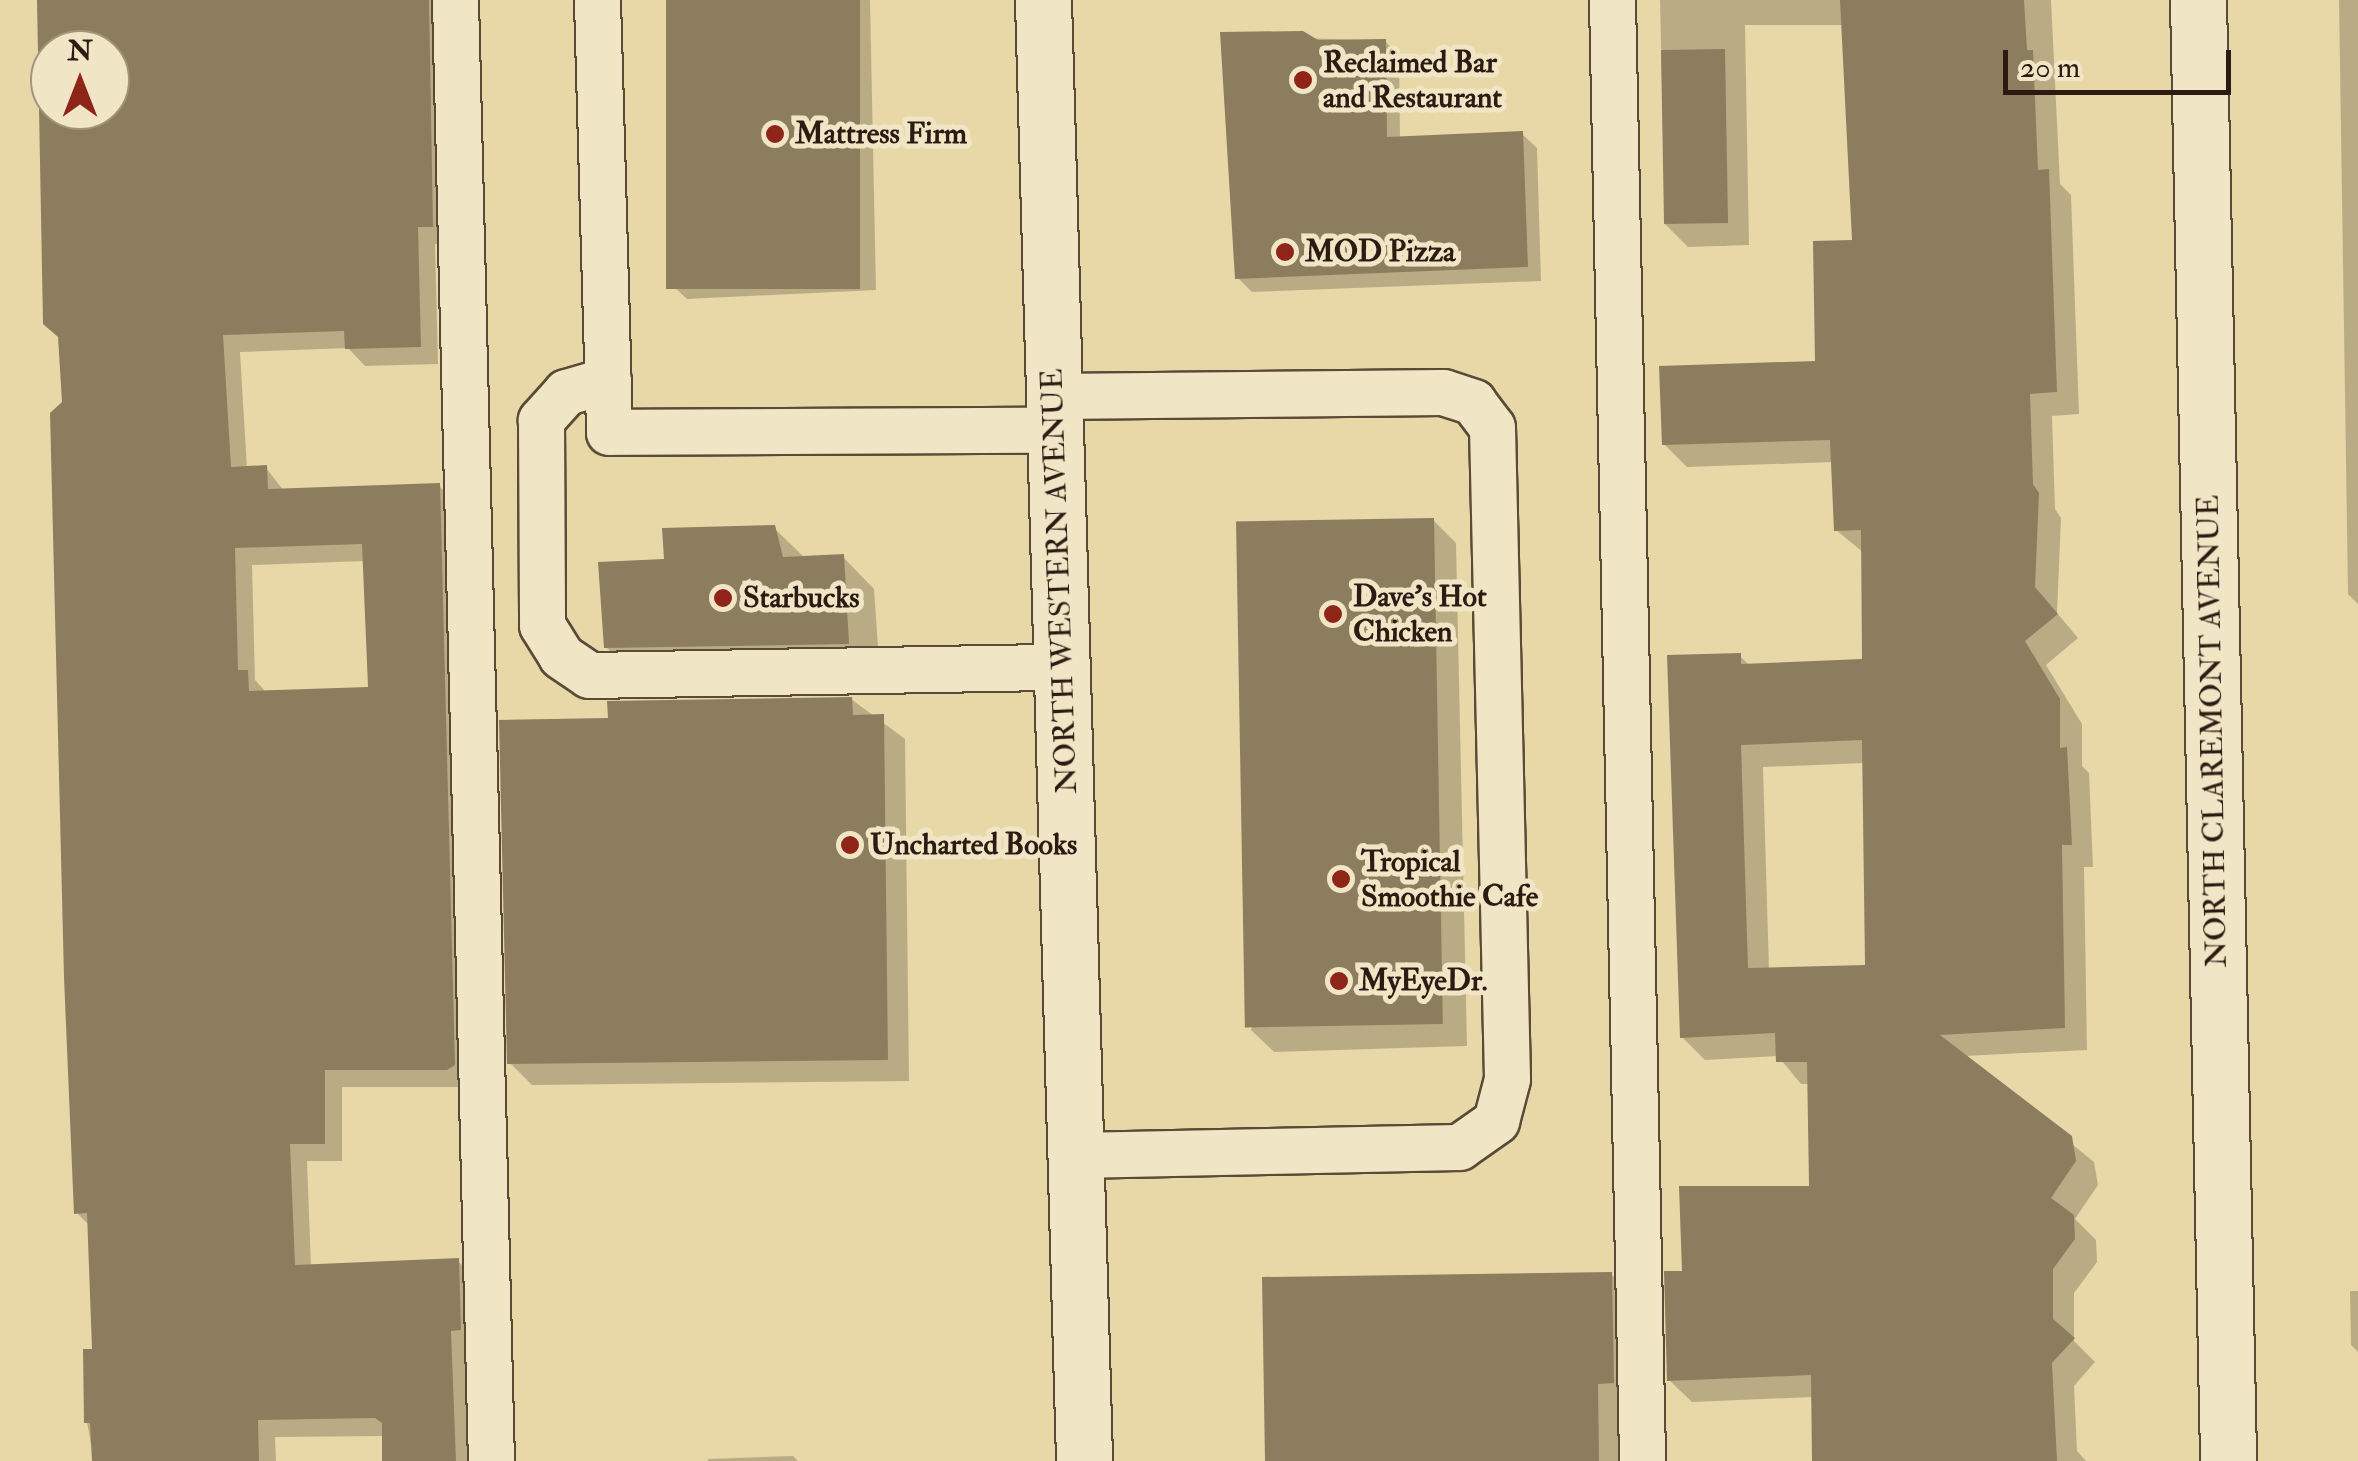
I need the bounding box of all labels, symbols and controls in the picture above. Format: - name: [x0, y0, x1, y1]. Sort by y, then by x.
- north arrow: [30, 30, 130, 130]
- scale bar: [2008, 30, 2236, 92]
- text: N: [67, 34, 93, 69]
- place label: Reclaimed Bar and Restaurant: [1323, 45, 1502, 116]
- text: 20 m: [2020, 49, 2080, 86]
- marker: Reclaimed Bar and Restaurant: [1292, 69, 1314, 91]
- place label: Mattress Firm: [795, 116, 967, 152]
- marker: Mattress Firm: [764, 123, 786, 145]
- place label: MOD Pizza: [1305, 234, 1455, 270]
- marker: MOD Pizza: [1274, 241, 1296, 263]
- street label: NORTH WESTERN AVENUE: [1035, 368, 1085, 794]
- street label: NORTH CLAREMONT AVENUE: [2191, 494, 2235, 968]
- place label: Dave's Hot Chicken: [1353, 579, 1487, 650]
- place label: Starbucks: [743, 580, 860, 616]
- marker: Starbucks: [712, 587, 734, 609]
- marker: Dave's Hot Chicken: [1322, 603, 1344, 625]
- place label: Uncharted Books: [870, 827, 1077, 863]
- marker: Uncharted Books: [839, 834, 861, 856]
- place label: Tropical Smoothie Cafe: [1361, 844, 1538, 914]
- marker: Tropical Smoothie Cafe: [1330, 868, 1352, 890]
- place label: MyEyeDr.: [1359, 963, 1488, 999]
- marker: MyEyeDr.: [1328, 970, 1350, 992]

